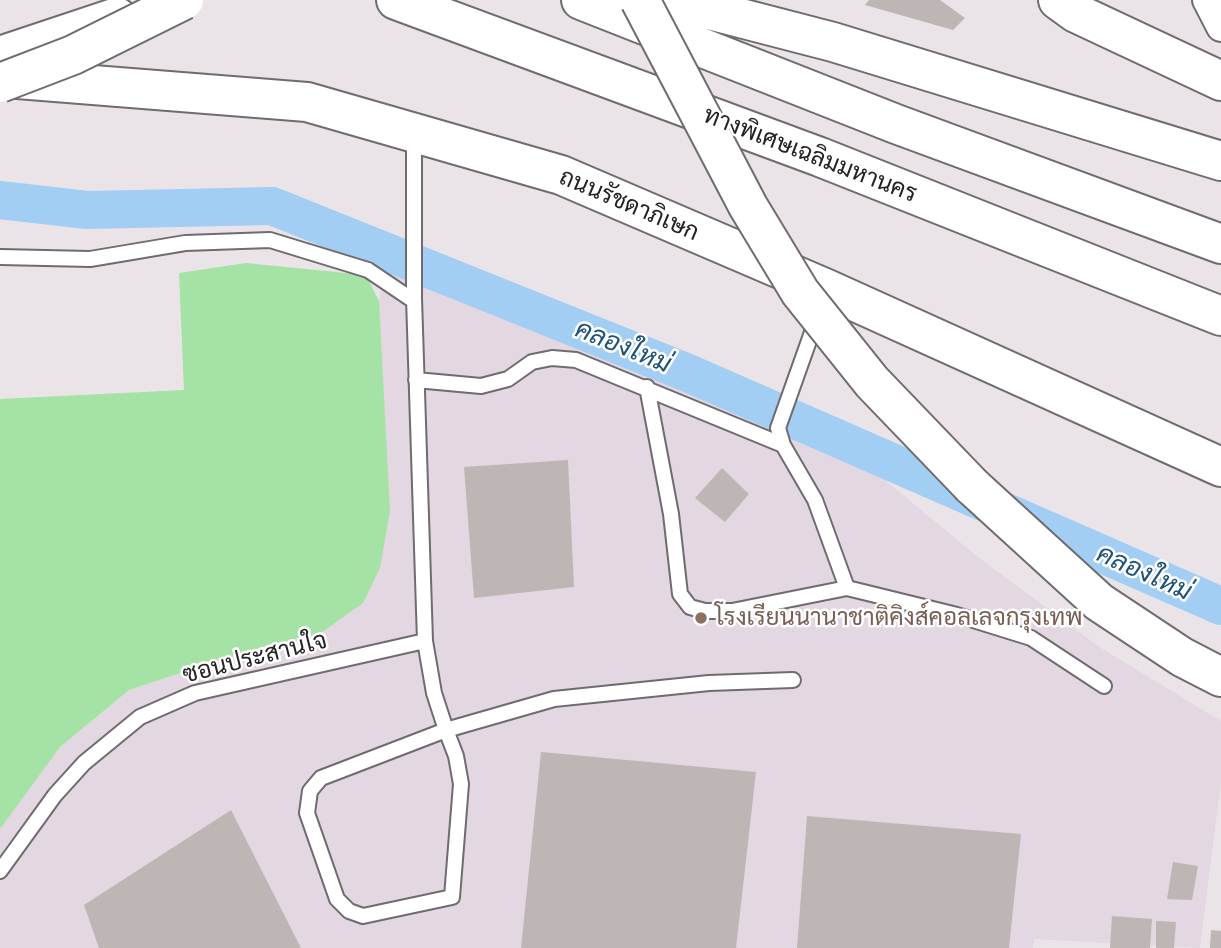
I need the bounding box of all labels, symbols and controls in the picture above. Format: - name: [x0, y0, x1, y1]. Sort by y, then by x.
- street label: ทางพิเศษเฉลิมมหานคร: [699, 101, 921, 209]
- street label: ถนนรัชดาภิเษก: [555, 163, 703, 247]
- water label: คลองใหม่: [571, 314, 675, 380]
- water label: คลองใหม่: [1092, 538, 1196, 608]
- place label: โรงเรียนนานาชาติคิงส์คอลเลจกรุงเทพ: [715, 604, 1083, 632]
- marker: โรงเรียนนานาชาติคิงส์คอลเลจกรุงเทพ: [693, 610, 709, 626]
- street label: ซอนประสานใจ: [180, 626, 330, 690]

